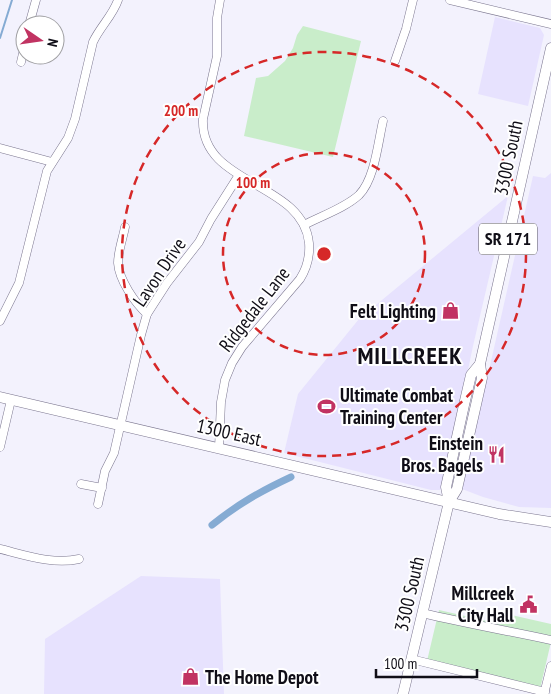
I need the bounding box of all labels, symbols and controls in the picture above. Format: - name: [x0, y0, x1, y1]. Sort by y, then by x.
- north arrow: [15, 15, 65, 65]
- text: N: [43, 37, 62, 49]
- text: 200 m: [164, 101, 198, 120]
- street label: 3300 South: [488, 118, 528, 198]
- text: 100 m: [236, 173, 270, 192]
- road number: SR 171: [479, 223, 537, 254]
- street label: Lavon Drive: [127, 233, 191, 311]
- centre of rings: [315, 245, 333, 263]
- street label: Ridgedale Lane: [213, 262, 295, 356]
- place label: Felt Lighting: [350, 299, 436, 323]
- shop icon: Felt Lighting: [440, 301, 460, 321]
- district label: MILLCREEK: [357, 340, 463, 371]
- place label: Ultimate Combat Training Center: [340, 383, 453, 429]
- sports icon: Ultimate Combat Training Center: [316, 396, 336, 416]
- street label: 1300 East: [194, 413, 264, 451]
- place label: Einstein Bros. Bagels: [401, 431, 483, 477]
- restaurant icon: Einstein Bros. Bagels: [487, 444, 507, 464]
- street label: 3300 South: [389, 554, 429, 634]
- place label: Millcreek City Hall: [452, 581, 514, 627]
- public building icon: Millcreek City Hall: [518, 594, 538, 614]
- scale bar: [376, 646, 477, 678]
- text: 100 m: [384, 654, 417, 673]
- place label: The Home Depot: [205, 665, 319, 689]
- shop icon: The Home Depot: [181, 667, 201, 687]

